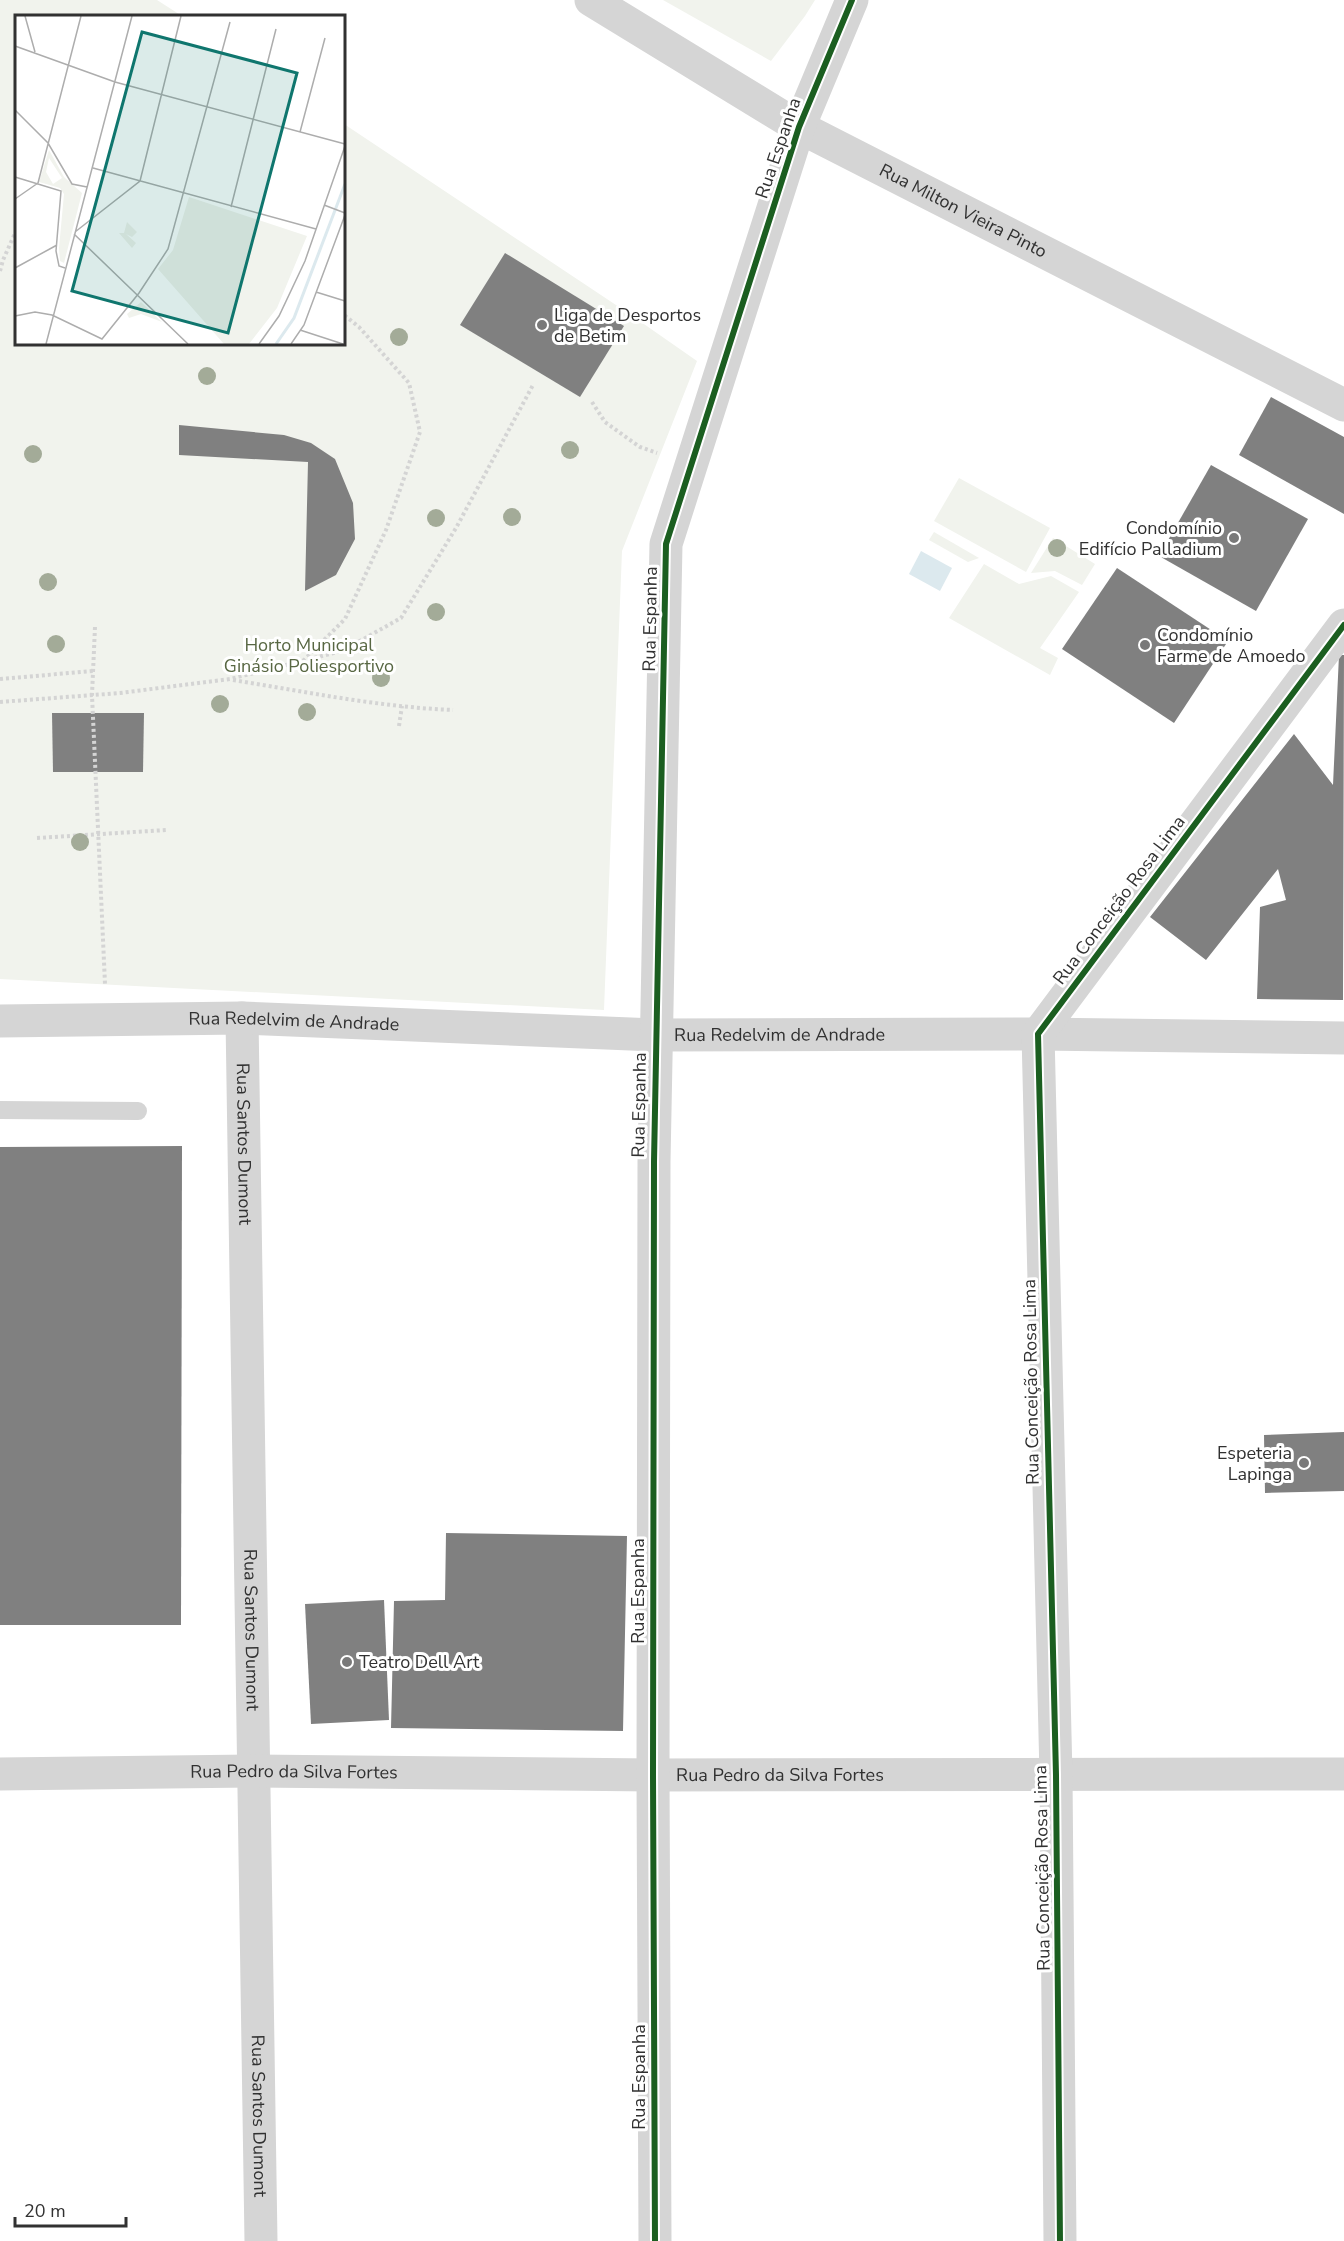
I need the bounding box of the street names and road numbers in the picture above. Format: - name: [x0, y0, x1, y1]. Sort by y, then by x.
- street label: Rua Espanha: [750, 94, 806, 202]
- street label: Rua Milton Vieira Pinto: [875, 158, 1051, 264]
- street label: Rua Espanha: [637, 566, 663, 672]
- street label: Rua Conceição Rosa Lima: [1047, 811, 1191, 989]
- street label: Rua Redelvim de Andrade: [188, 1006, 400, 1036]
- street label: Rua Redelvim de Andrade: [674, 1022, 885, 1047]
- street label: Rua Espanha: [626, 1052, 652, 1158]
- street label: Rua Santos Dumont: [231, 1063, 257, 1226]
- street label: Rua Conceição Rosa Lima: [1017, 1279, 1045, 1485]
- street label: Rua Espanha: [626, 1538, 650, 1644]
- street label: Rua Santos Dumont: [238, 1549, 265, 1712]
- street label: Rua Pedro da Silva Fortes: [190, 1759, 398, 1784]
- street label: Rua Pedro da Silva Fortes: [676, 1763, 884, 1787]
- street label: Rua Conceição Rosa Lima: [1028, 1765, 1056, 1971]
- street label: Rua Espanha: [627, 2024, 651, 2130]
- street label: Rua Santos Dumont: [246, 2035, 272, 2198]

